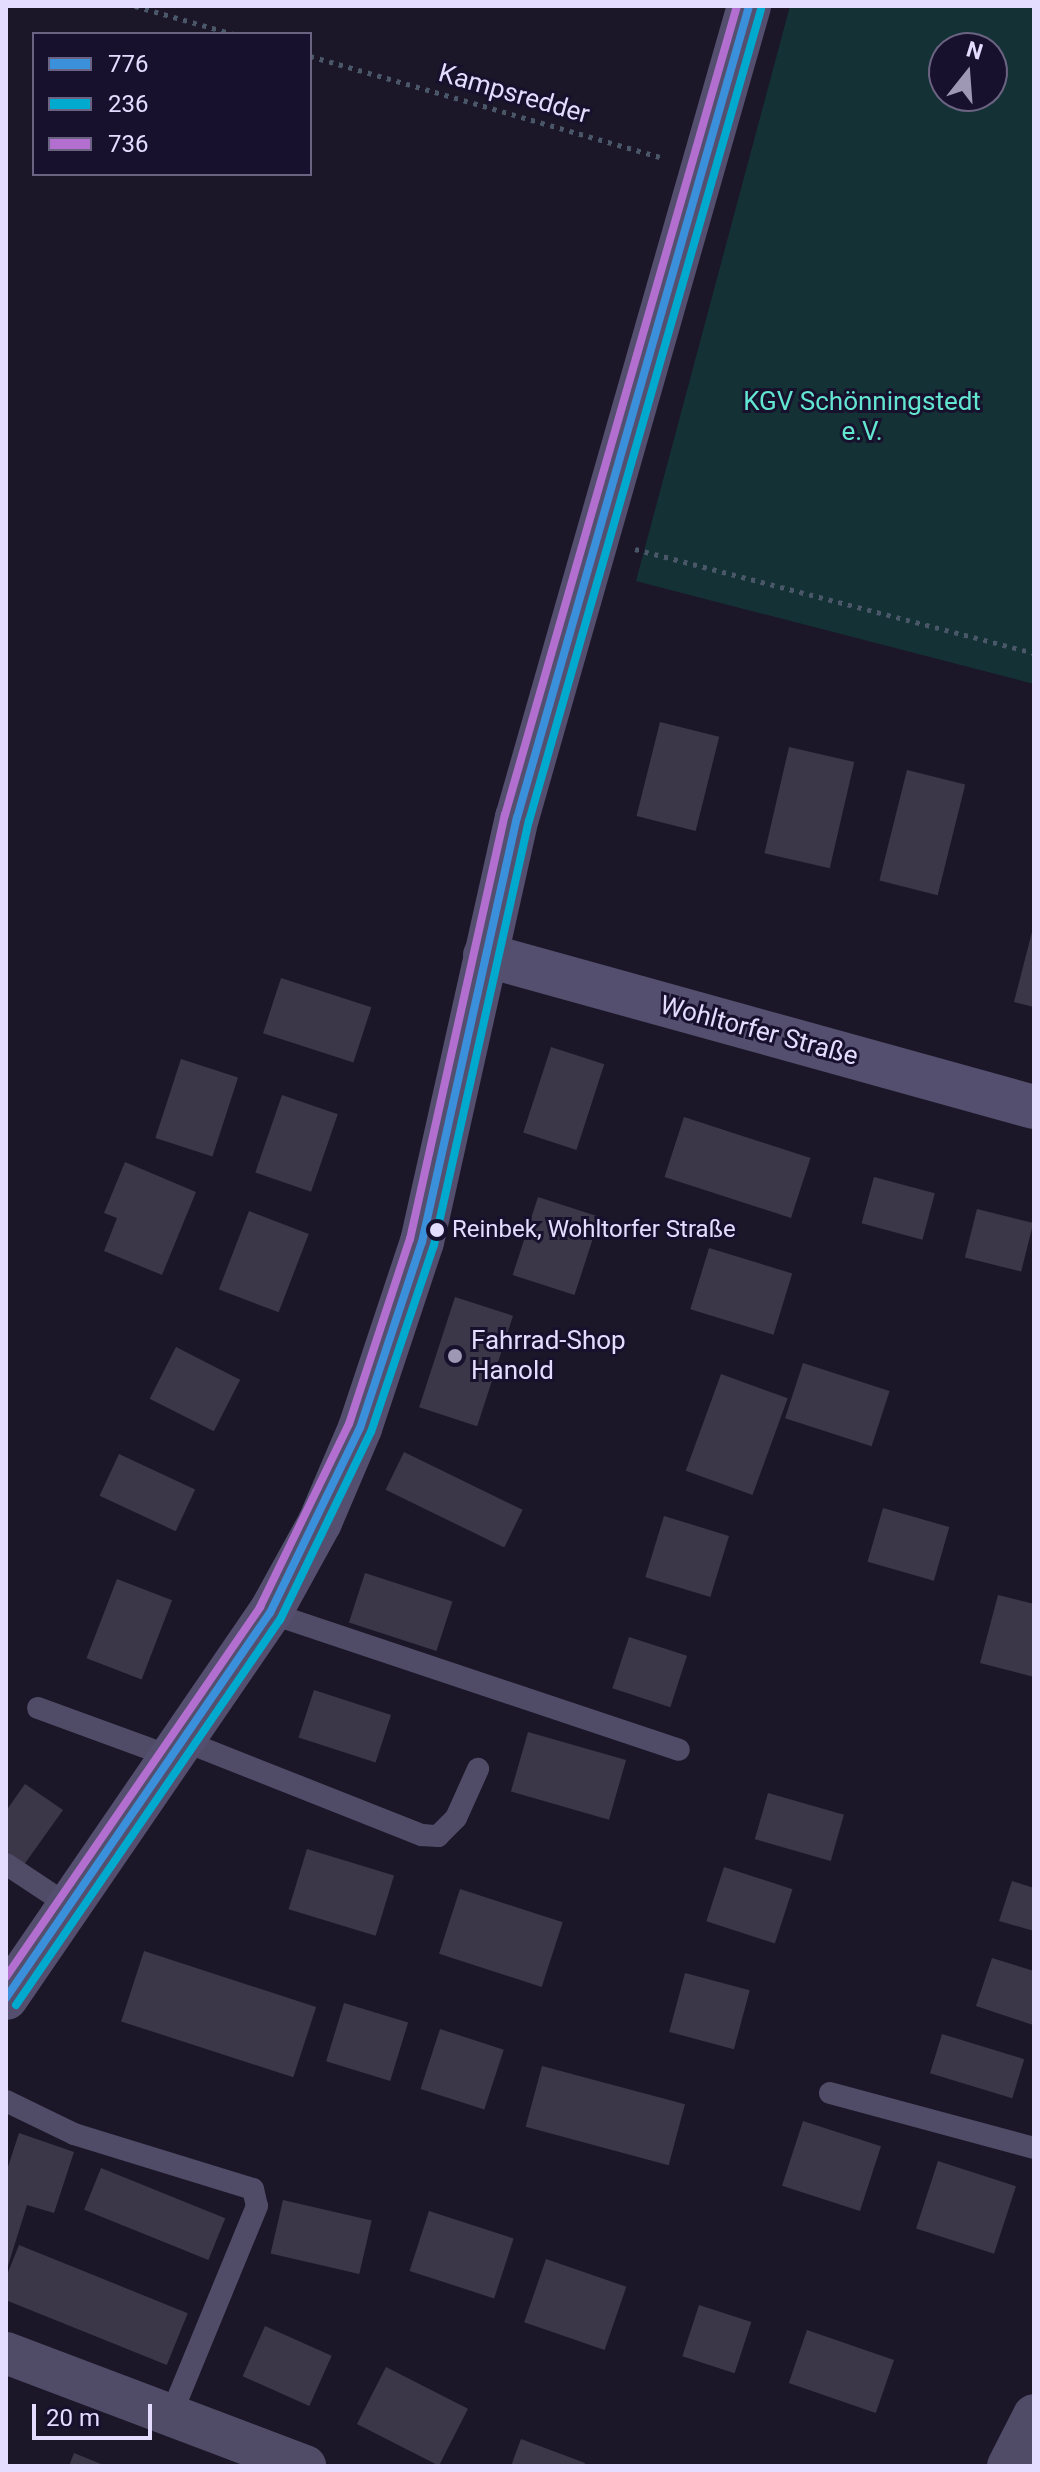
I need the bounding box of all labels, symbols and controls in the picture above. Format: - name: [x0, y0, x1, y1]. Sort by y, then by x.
- legend: [32, 32, 312, 176]
- north arrow: [928, 32, 1008, 112]
- text: N: [963, 36, 986, 65]
- text: 776: [108, 50, 148, 78]
- street label: Kampsredder: [435, 58, 593, 130]
- text: 236: [108, 90, 148, 118]
- text: 736: [108, 130, 148, 158]
- park label: KGV Schönningstedt e.V.: [743, 386, 981, 448]
- street label: Wohltorfer Straße: [657, 990, 861, 1072]
- place label: Reinbek, Wohltorfer Straße: [452, 1216, 736, 1244]
- marker: Reinbek, Wohltorfer Straße: [429, 1222, 445, 1238]
- place label: Fahrrad-Shop Hanold: [471, 1325, 626, 1386]
- marker: Fahrrad-Shop Hanold: [446, 1347, 464, 1365]
- scale bar: [36, 2388, 156, 2438]
- text: 20 m: [46, 2404, 100, 2432]

